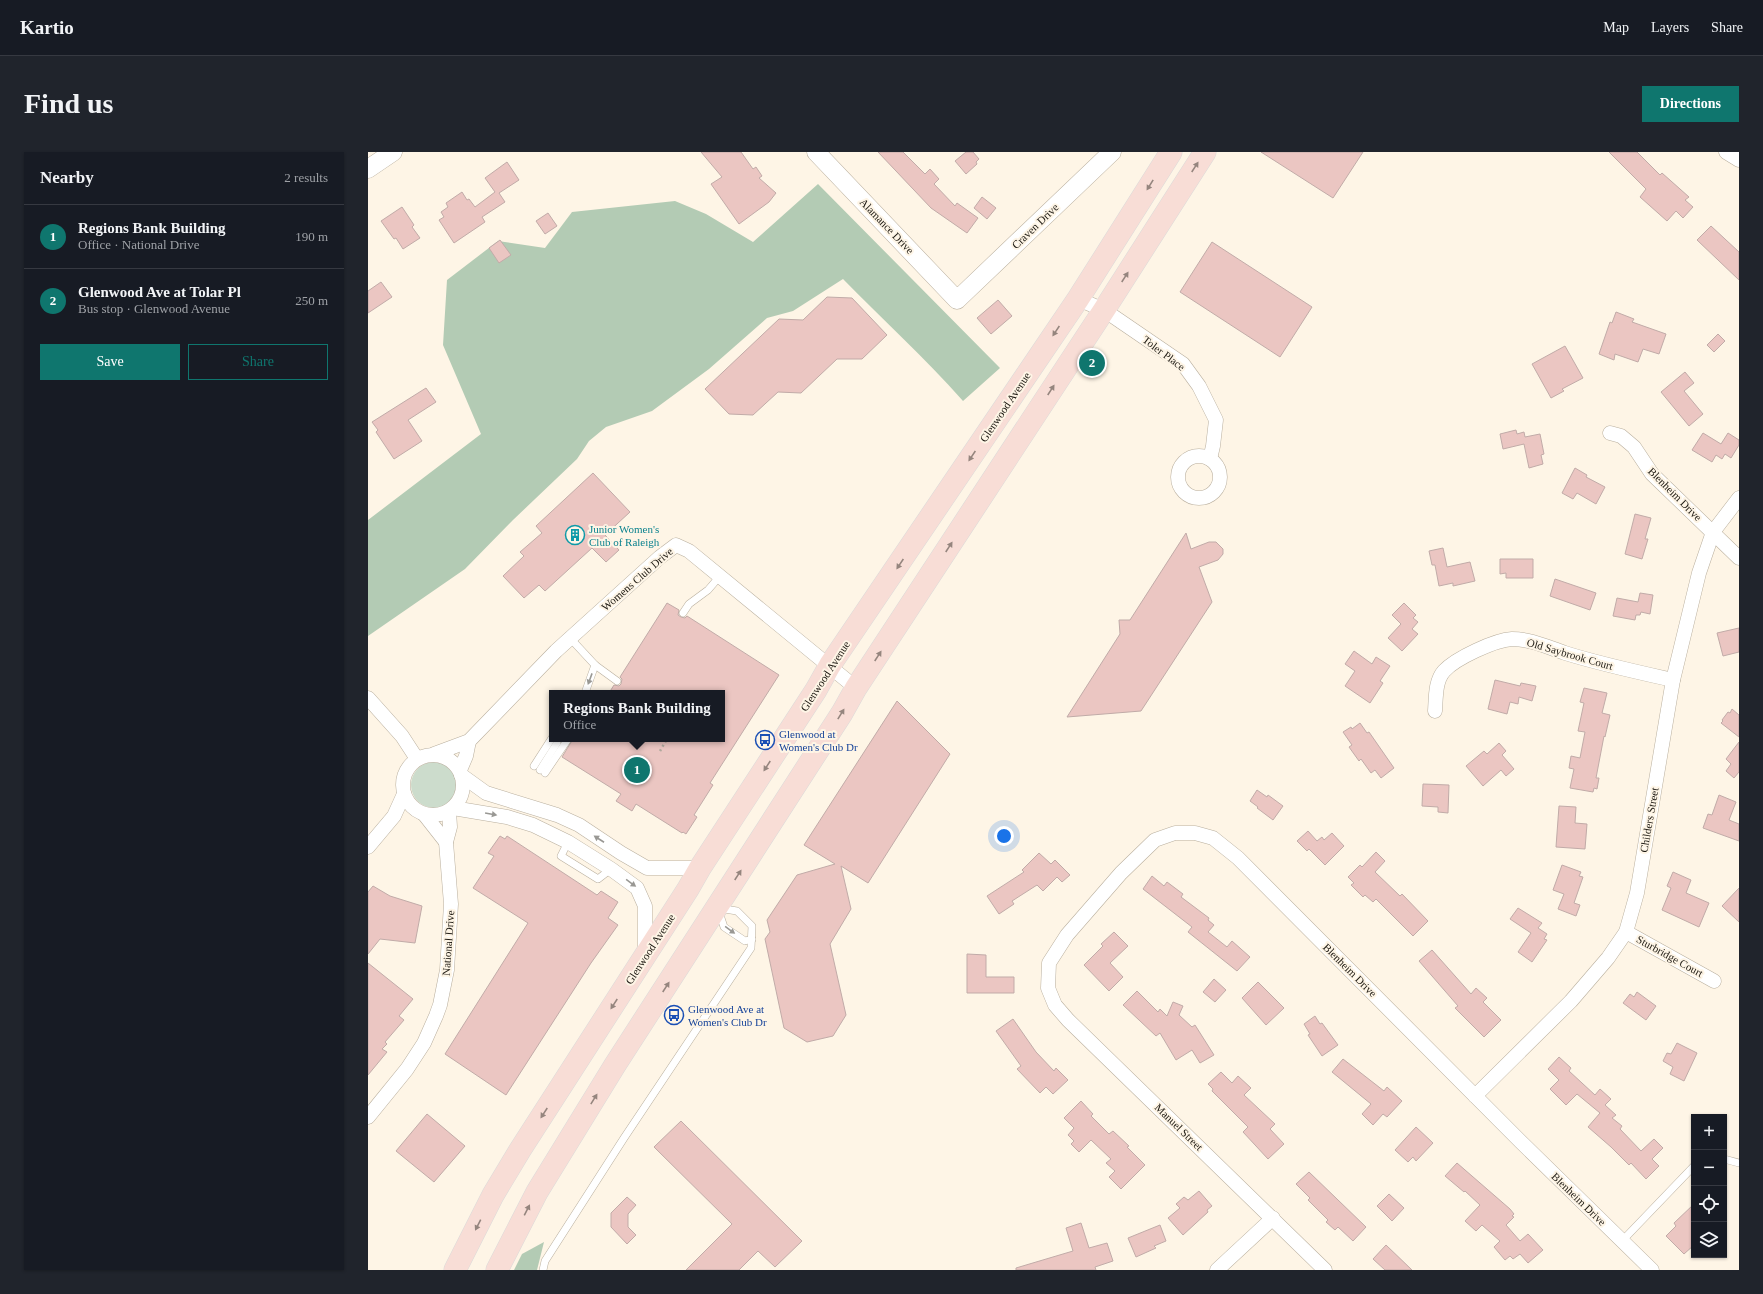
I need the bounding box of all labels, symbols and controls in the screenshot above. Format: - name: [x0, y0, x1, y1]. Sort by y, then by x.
- text: Kartio: [20, 17, 74, 38]
- text: Map: [1603, 20, 1629, 35]
- text: Layers: [1651, 20, 1689, 35]
- text: Share: [1711, 20, 1743, 35]
- button: Directions: [1642, 86, 1739, 122]
- text: Find us: [24, 88, 114, 119]
- one-way arrow: [1191, 162, 1199, 172]
- text: Nearby: [40, 168, 94, 187]
- text: 2 results: [284, 170, 328, 185]
- one-way arrow: [1146, 180, 1154, 190]
- street label: Alamance Drive: [858, 196, 917, 256]
- street label: Craven Drive: [1009, 201, 1061, 251]
- text: Regions Bank Building: [78, 220, 226, 236]
- text: 1: [50, 229, 56, 244]
- text: 190 m: [295, 229, 328, 244]
- text: Office · National Drive: [78, 237, 199, 252]
- one-way arrow: [1121, 272, 1129, 282]
- text: Glenwood Ave at Tolar Pl: [78, 284, 241, 300]
- text: 2: [50, 293, 56, 308]
- text: 250 m: [295, 293, 328, 308]
- text: Bus stop · Glenwood Avenue: [78, 301, 230, 316]
- one-way arrow: [1052, 326, 1060, 337]
- street label: Toler Place: [1141, 333, 1188, 373]
- button: Save: [40, 344, 180, 380]
- button: Share: [188, 344, 328, 380]
- pin: 2: [1079, 348, 1105, 378]
- street label: Glenwood Avenue: [977, 370, 1033, 444]
- one-way arrow: [1047, 385, 1054, 396]
- one-way arrow: [968, 451, 976, 461]
- street label: Blenheim Drive: [1646, 465, 1704, 523]
- place label: Junior Women's Club of Raleigh: [589, 523, 660, 548]
- building icon: Junior Women's Club of Raleigh: [564, 524, 586, 546]
- one-way arrow: [945, 542, 953, 552]
- street label: Womens Club Drive: [599, 545, 675, 613]
- one-way arrow: [896, 559, 904, 569]
- street label: Old Saybrook Court: [1525, 636, 1615, 672]
- street label: Glenwood Avenue: [798, 639, 852, 713]
- one-way arrow: [874, 651, 882, 661]
- one-way arrow: [587, 673, 593, 685]
- popup: [549, 690, 725, 742]
- text: Regions Bank Building: [563, 700, 711, 716]
- one-way arrow: [837, 709, 845, 719]
- text: Office: [563, 717, 596, 732]
- place label: Glenwood at Women's Club Dr: [779, 728, 858, 753]
- bus stop icon: Glenwood at Women's Club Dr: [754, 729, 776, 751]
- pin: 1: [624, 755, 650, 785]
- one-way arrow: [763, 760, 770, 772]
- street label: Childers Street: [1637, 787, 1661, 853]
- one-way arrow: [485, 811, 497, 817]
- your location: [994, 826, 1014, 846]
- one-way arrow: [593, 835, 605, 842]
- one-way arrow: [734, 870, 742, 880]
- one-way arrow: [626, 879, 636, 887]
- street label: National Drive: [440, 910, 456, 976]
- street label: Glenwood Avenue: [623, 912, 677, 986]
- one-way arrow: [724, 926, 735, 934]
- street label: Sturbridge Court: [1635, 933, 1705, 979]
- street label: Blenheim Drive: [1321, 941, 1379, 999]
- one-way arrow: [662, 982, 670, 992]
- one-way arrow: [610, 999, 618, 1009]
- place label: Glenwood Ave at Women's Club Dr: [688, 1003, 767, 1028]
- bus stop icon: Glenwood Ave at Women's Club Dr: [663, 1004, 685, 1026]
- one-way arrow: [591, 1093, 598, 1105]
- street label: Manuel Street: [1153, 1101, 1205, 1153]
- one-way arrow: [540, 1107, 547, 1119]
- map controls: [1691, 1114, 1727, 1258]
- button: +: [1691, 1114, 1727, 1150]
- button: −: [1691, 1150, 1727, 1186]
- street label: Blenheim Drive: [1549, 1170, 1609, 1228]
- button: locate: [1691, 1186, 1727, 1222]
- one-way arrow: [524, 1204, 530, 1216]
- one-way arrow: [475, 1220, 481, 1231]
- button: layers: [1691, 1222, 1727, 1258]

